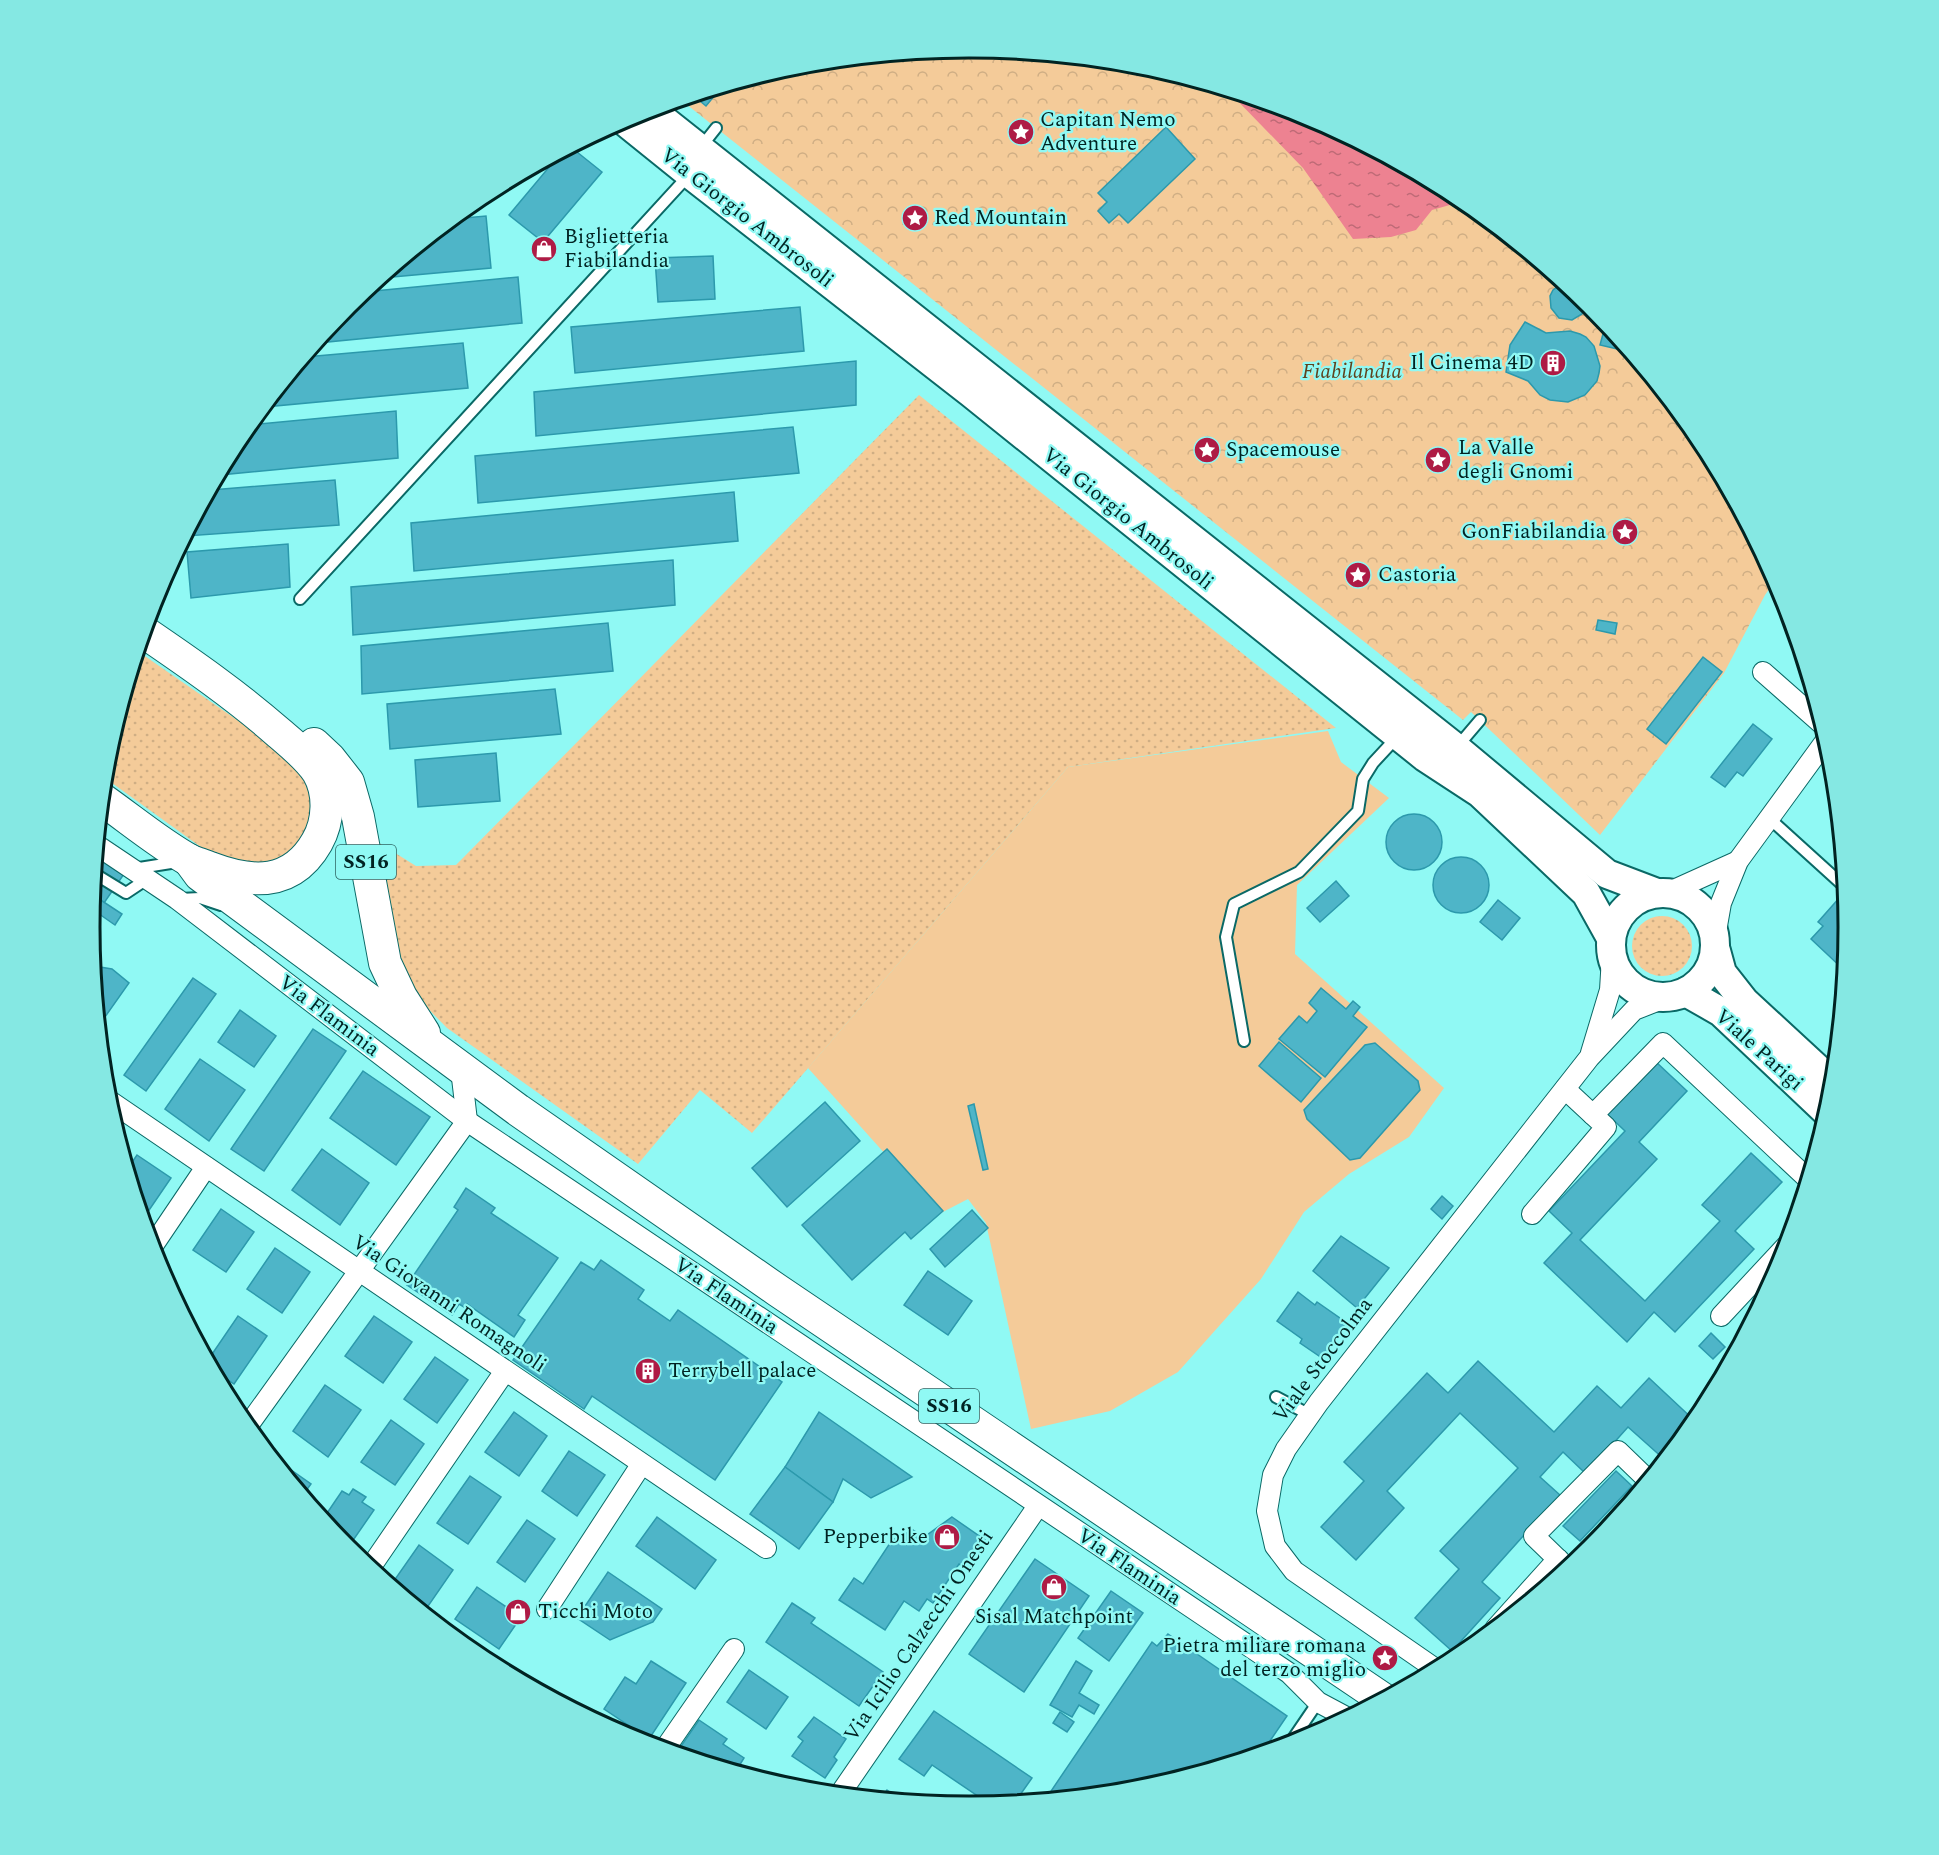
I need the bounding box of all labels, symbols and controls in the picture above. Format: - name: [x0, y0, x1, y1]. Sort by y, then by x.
- place label: Capitan Nemo Adventure: [1040, 104, 1176, 160]
- place icon: Capitan Nemo Adventure: [1006, 117, 1036, 147]
- street label: Via Giorgio Ambrosoli: [653, 140, 841, 296]
- place label: Red Mountain: [934, 202, 1067, 234]
- place icon: Red Mountain: [900, 203, 930, 233]
- place label: Biglietteria Fiabilandia: [564, 221, 670, 277]
- shop icon: Biglietteria Fiabilandia: [529, 234, 559, 264]
- place label: Il Cinema 4D: [1410, 347, 1534, 379]
- building icon: Il Cinema 4D: [1538, 348, 1568, 378]
- park label: Fiabilandia: [1302, 356, 1402, 388]
- place label: La Valle degli Gnomi: [1458, 432, 1573, 488]
- place label: Spacemouse: [1226, 434, 1340, 466]
- place icon: Spacemouse: [1192, 435, 1222, 465]
- street label: Via Giorgio Ambrosoli: [1035, 440, 1221, 598]
- place icon: La Valle degli Gnomi: [1423, 445, 1453, 475]
- place label: GonFiabilandia: [1461, 516, 1607, 548]
- place icon: GonFiabilandia: [1610, 517, 1640, 547]
- place label: Castoria: [1378, 559, 1457, 591]
- place icon: Castoria: [1343, 560, 1373, 590]
- road number: SS16: [336, 845, 396, 879]
- street label: Via Flaminia: [271, 967, 387, 1065]
- street label: Viale Parigi: [1707, 1001, 1811, 1099]
- street label: Via Giovanni Romagnoli: [345, 1227, 553, 1381]
- street label: Via Flaminia: [667, 1249, 785, 1343]
- street label: Viale Stoccolma: [1265, 1290, 1381, 1430]
- place label: Terrybell palace: [668, 1355, 817, 1387]
- building icon: Terrybell palace: [633, 1356, 663, 1386]
- road number: SS16: [919, 1389, 979, 1423]
- street label: Via Flaminia: [1070, 1520, 1188, 1614]
- place label: Pepperbike: [823, 1521, 928, 1553]
- shop icon: Pepperbike: [932, 1522, 962, 1552]
- street label: Via Icilio Calzecchi Onesti: [836, 1524, 1002, 1748]
- shop icon: Sisal Matchpoint: [1039, 1572, 1069, 1602]
- place label: Ticchi Moto: [538, 1596, 653, 1628]
- shop icon: Ticchi Moto: [503, 1597, 533, 1627]
- place label: Sisal Matchpoint: [975, 1601, 1133, 1633]
- place label: Pietra miliare romana del terzo miglio: [1163, 1630, 1367, 1686]
- place icon: Pietra miliare romana del terzo miglio: [1370, 1643, 1400, 1673]

